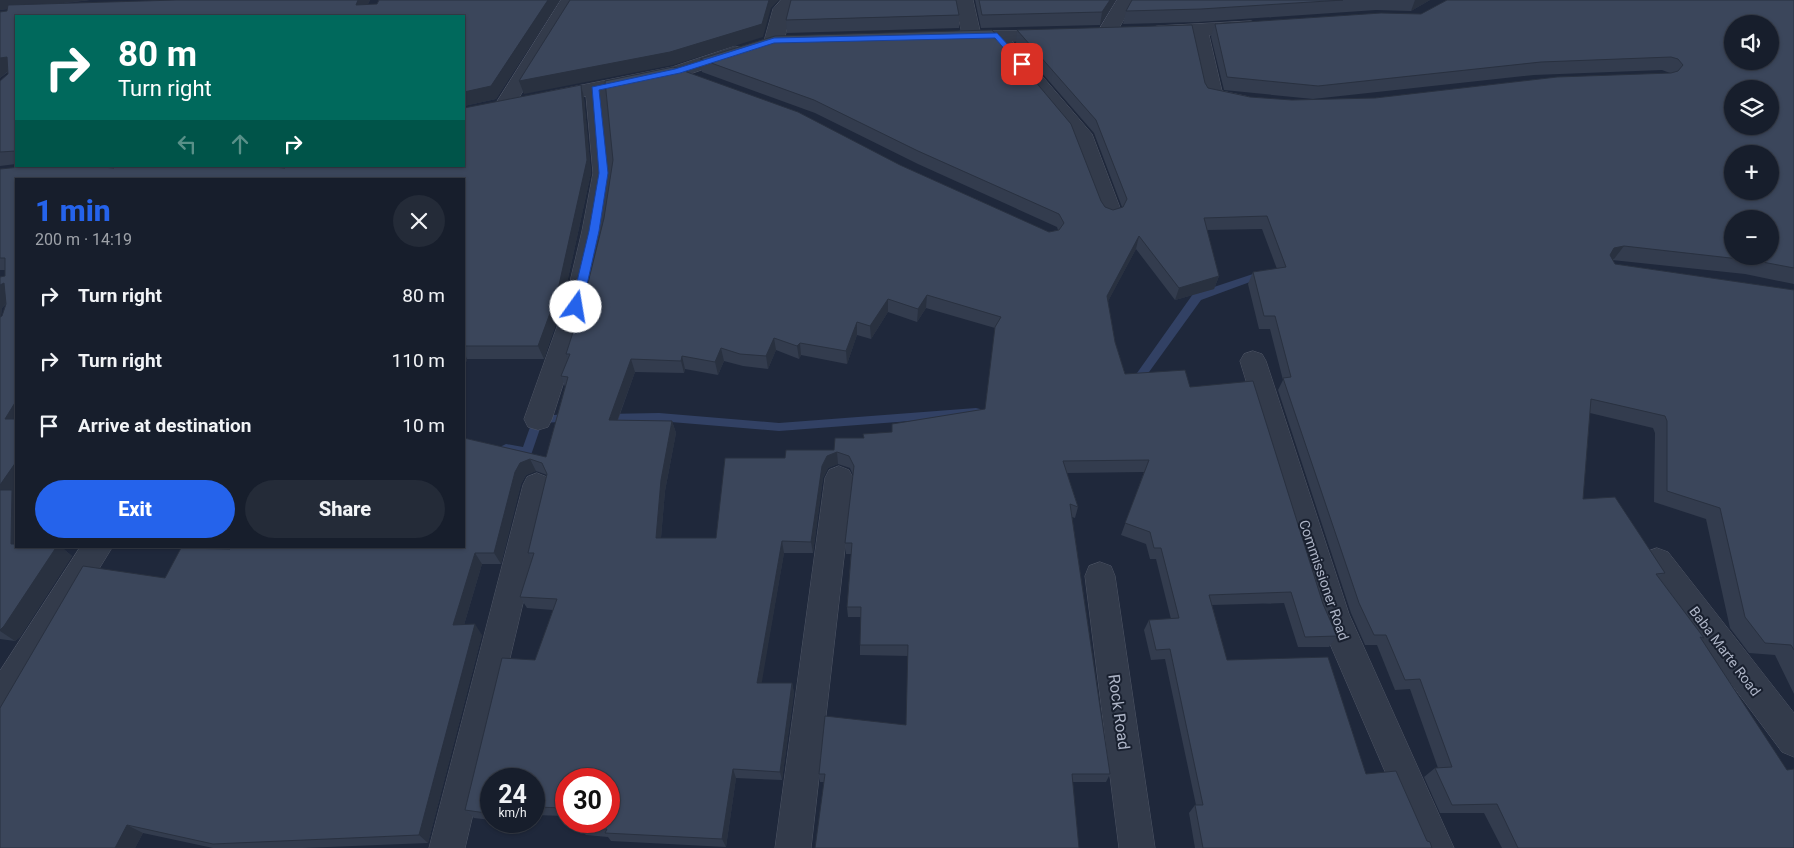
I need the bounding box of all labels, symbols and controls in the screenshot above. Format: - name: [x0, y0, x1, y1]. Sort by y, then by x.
- map controls: [1724, 15, 1779, 265]
- button: sound: [1724, 15, 1779, 70]
- text: 80 m: [118, 34, 197, 75]
- icon: right: [35, 35, 100, 100]
- pin: [1001, 43, 1043, 85]
- icon: arrive: [1008, 50, 1036, 78]
- text: Turn right: [118, 76, 212, 101]
- button: layers: [1724, 80, 1779, 135]
- icon: left: [173, 130, 201, 158]
- icon: ahead: [226, 130, 254, 158]
- icon: right: [279, 130, 307, 158]
- button: +: [1724, 145, 1779, 200]
- text: 1 min: [35, 193, 111, 228]
- button: close: [393, 195, 445, 247]
- button: −: [1724, 210, 1779, 265]
- text: 200 m · 14:19: [35, 230, 132, 249]
- position arrow: [549, 280, 601, 332]
- icon: right: [35, 282, 63, 310]
- text: Turn right: [78, 284, 162, 307]
- text: 80 m: [402, 284, 445, 307]
- icon: right: [35, 347, 63, 375]
- text: Turn right: [78, 349, 162, 372]
- text: 110 m: [392, 349, 445, 372]
- icon: arrive: [35, 412, 63, 440]
- text: Arrive at destination: [78, 414, 251, 437]
- text: 10 m: [402, 414, 445, 437]
- button: Exit: [35, 480, 235, 538]
- button: Share: [245, 480, 445, 538]
- street label: Commissioner Road: [1296, 518, 1352, 642]
- street label: Baba Marte Road: [1686, 603, 1764, 699]
- street label: Rock Road: [1104, 673, 1134, 751]
- speed limit sign: 30: [555, 768, 620, 833]
- text: 24: [498, 780, 527, 809]
- text: km/h: [498, 806, 527, 820]

